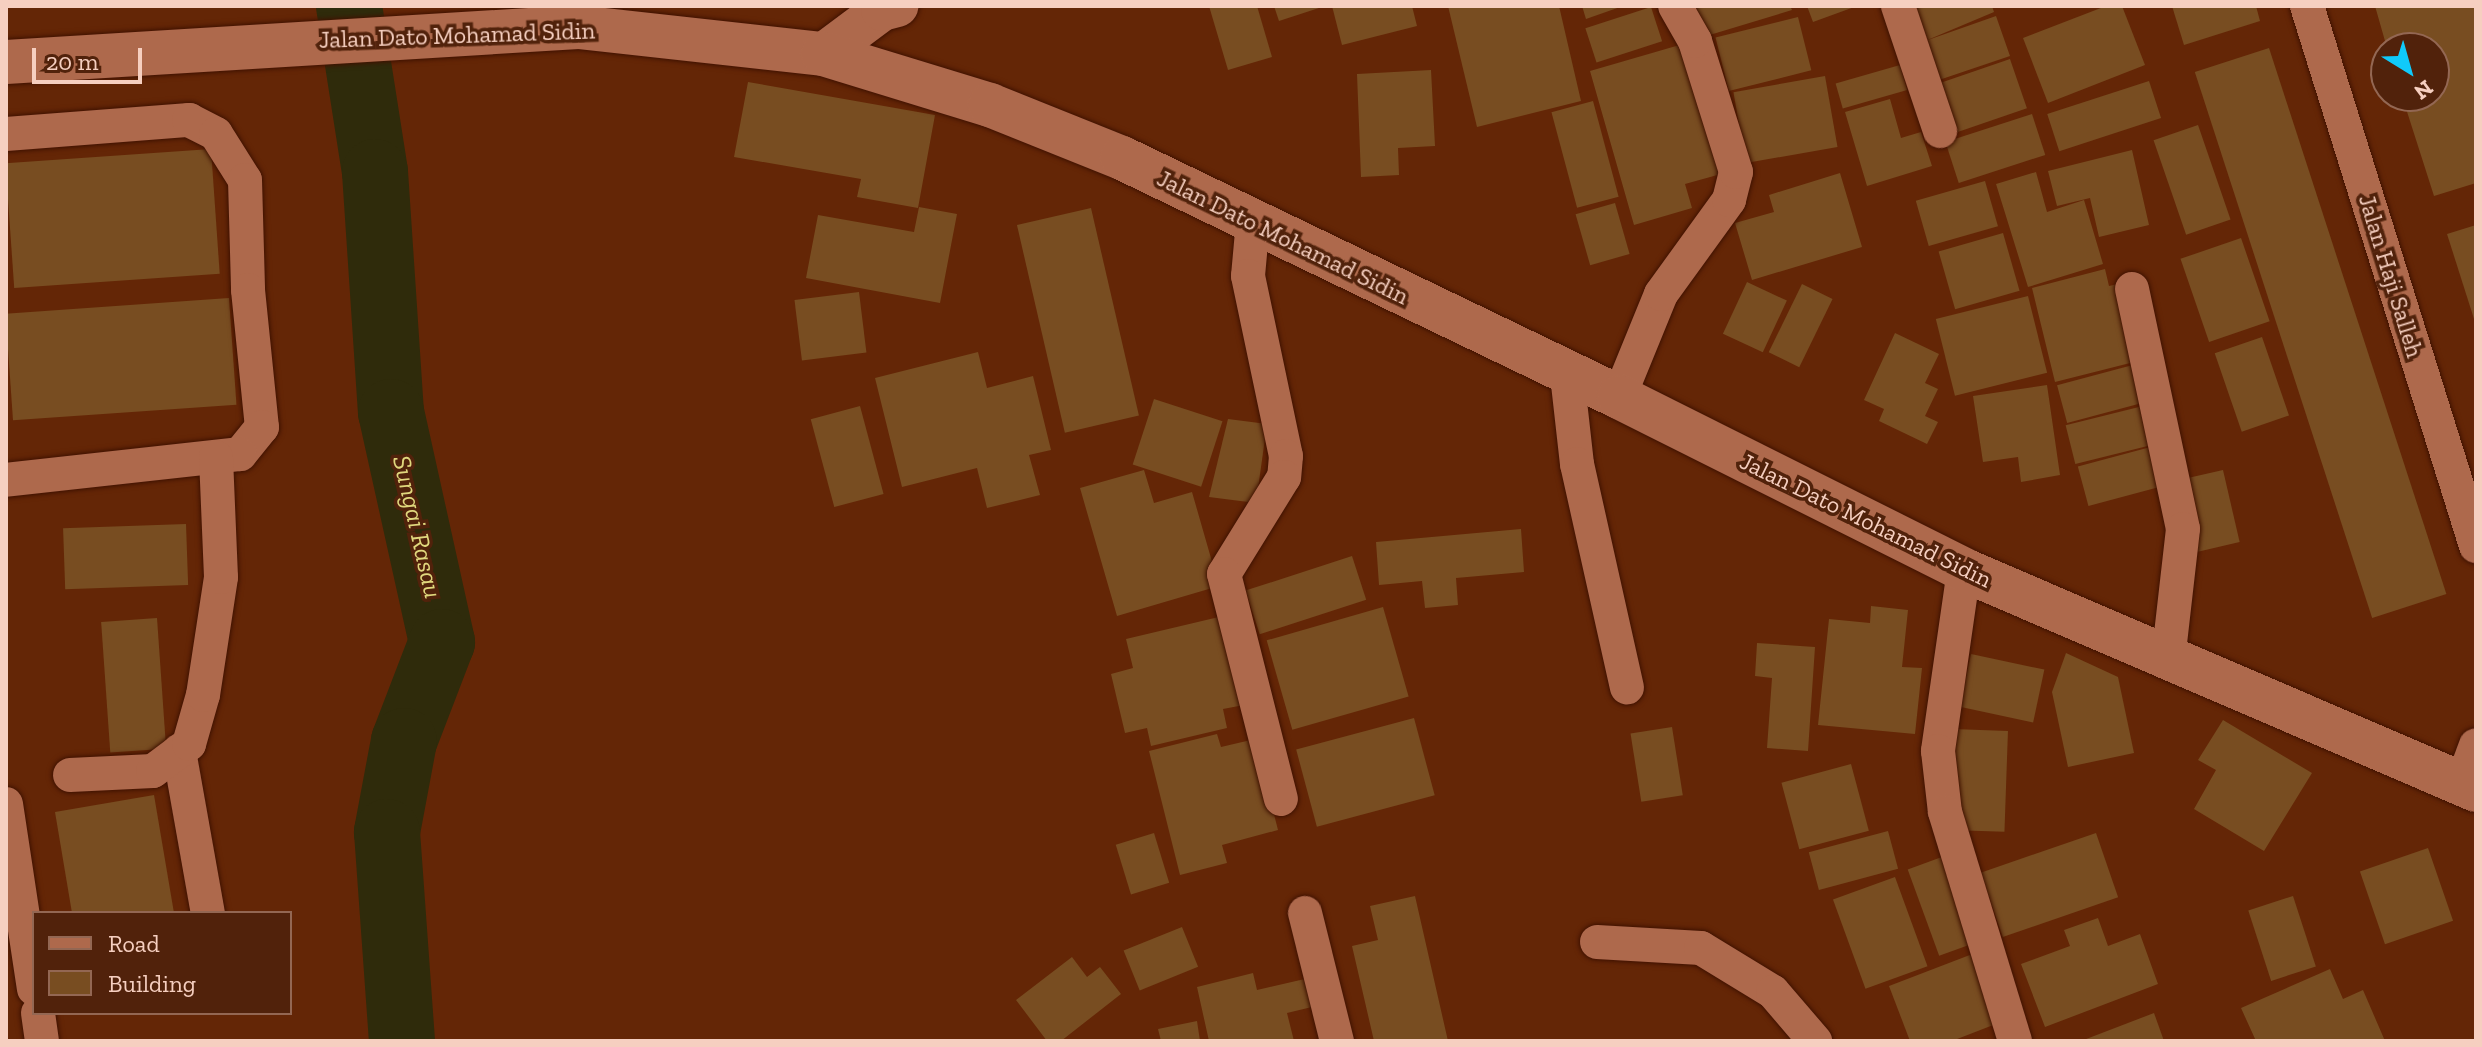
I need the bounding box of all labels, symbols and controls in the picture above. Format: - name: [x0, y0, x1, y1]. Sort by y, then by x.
- street label: Jalan Dato Mohamad Sidin: [318, 16, 596, 54]
- scale bar: [36, 32, 146, 82]
- north arrow: [2370, 32, 2450, 112]
- text: 20 m: [46, 47, 98, 76]
- text: N: [2409, 74, 2438, 106]
- street label: Jalan Dato Mohamad Sidin: [1153, 164, 1413, 310]
- street label: Jalan Haji Salleh: [2353, 191, 2429, 361]
- street label: Jalan Dato Mohamad Sidin: [1736, 447, 1996, 593]
- water label: Sungai Rasau: [385, 453, 449, 601]
- legend: [32, 911, 292, 1015]
- text: Road: [108, 929, 160, 958]
- text: Building: [108, 969, 196, 998]

